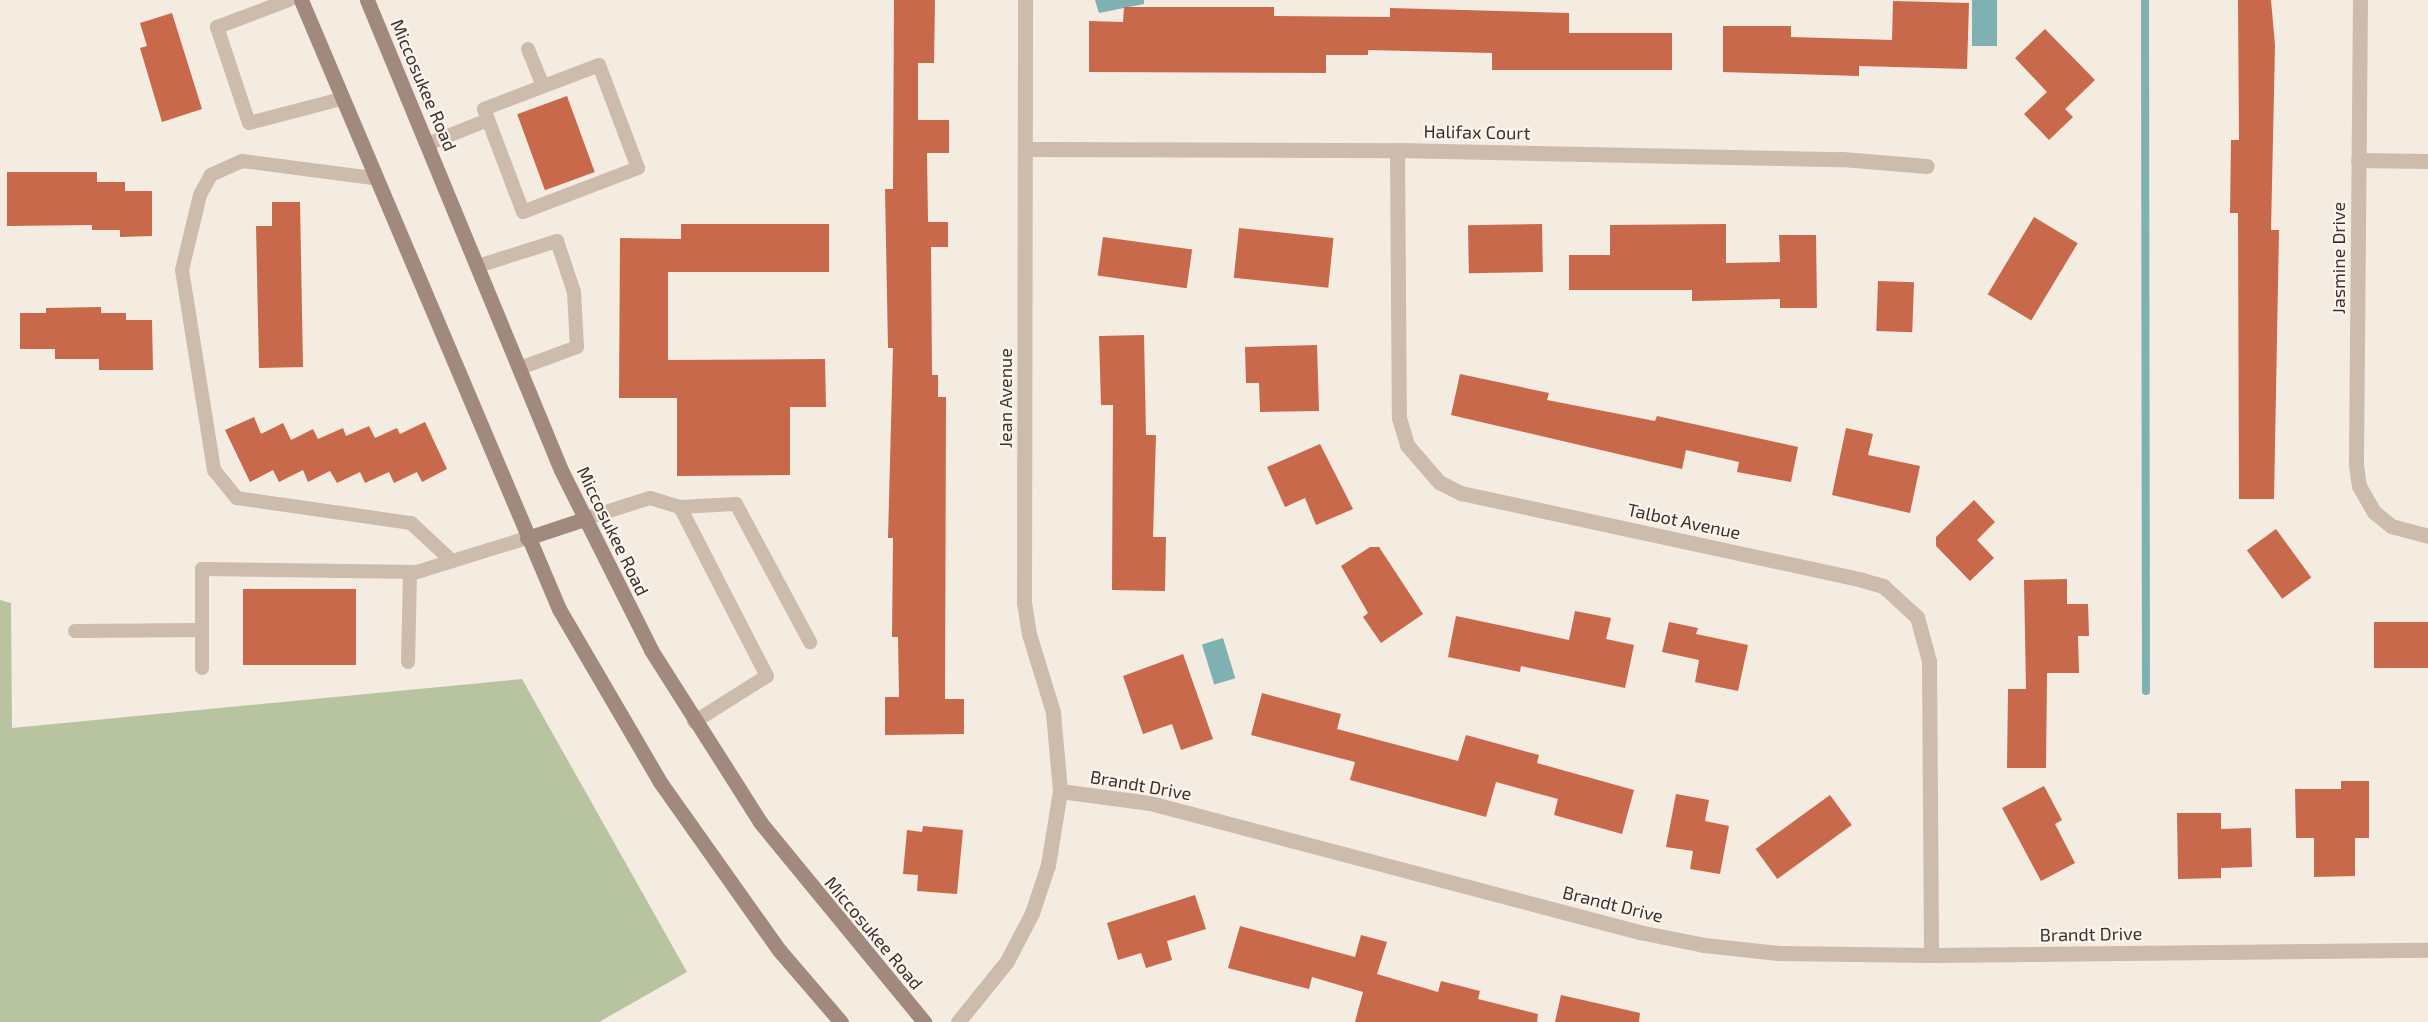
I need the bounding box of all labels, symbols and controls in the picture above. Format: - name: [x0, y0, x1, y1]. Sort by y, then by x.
- street label: Miccosukee Road: [387, 16, 461, 154]
- street label: Halifax Court: [1423, 120, 1531, 144]
- street label: Jasmine Drive: [2327, 202, 2349, 314]
- street label: Jean Avenue: [994, 348, 1016, 448]
- street label: Miccosukee Road: [572, 463, 654, 599]
- street label: Talbot Avenue: [1625, 498, 1743, 544]
- street label: Brandt Drive: [1089, 765, 1193, 805]
- street label: Miccosukee Road: [820, 872, 928, 994]
- street label: Brandt Drive: [1561, 881, 1665, 927]
- street label: Brandt Drive: [2040, 922, 2142, 946]

